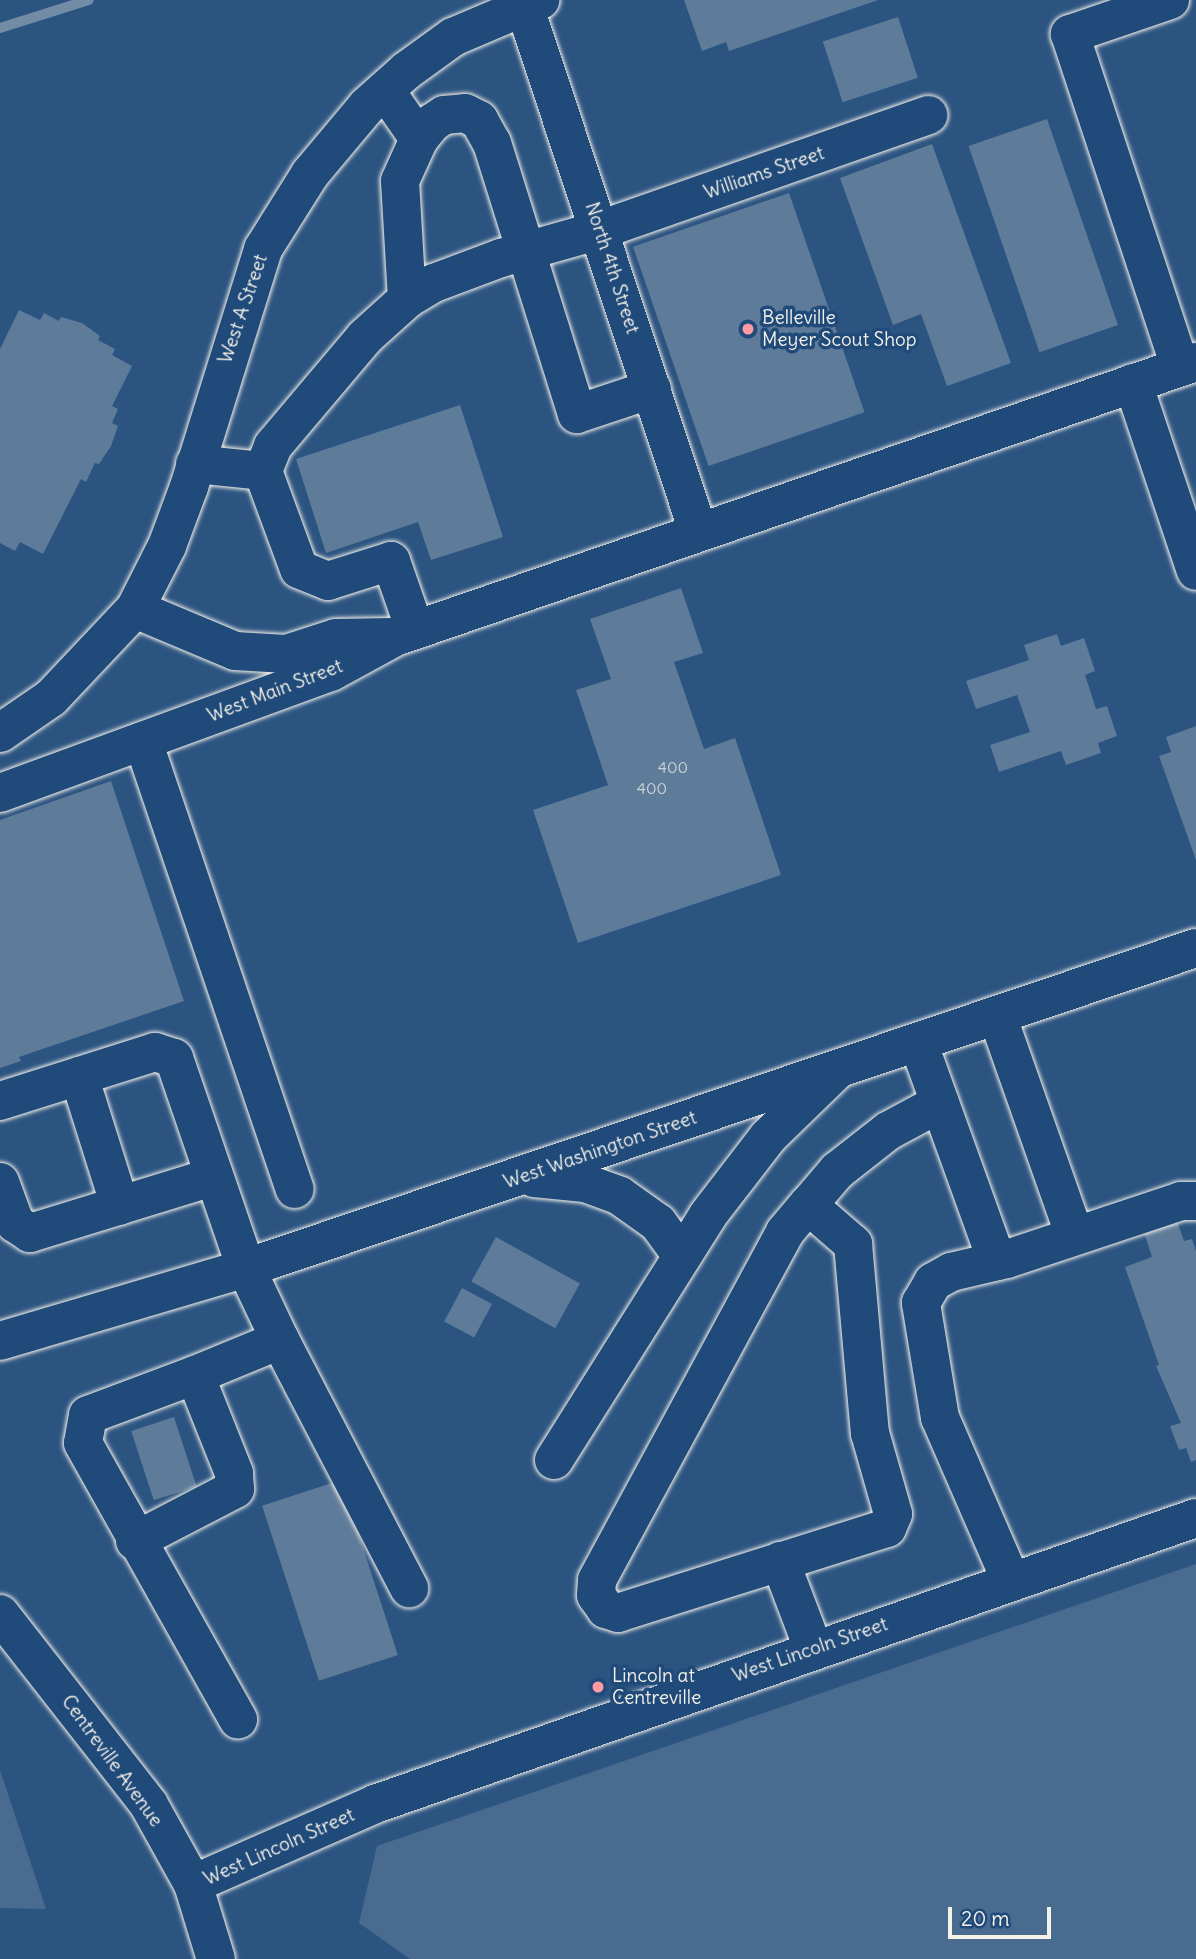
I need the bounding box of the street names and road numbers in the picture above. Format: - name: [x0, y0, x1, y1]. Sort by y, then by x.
- street label: Williams Street: [701, 142, 827, 204]
- street label: North 4th Street: [580, 199, 644, 337]
- street label: West A Street: [214, 251, 272, 367]
- street label: West Main Street: [204, 655, 346, 727]
- street label: West Washington Street: [500, 1106, 700, 1194]
- street label: West Lincoln Street: [729, 1613, 891, 1687]
- street label: Centreville Avenue: [57, 1691, 167, 1831]
- street label: West Lincoln Street: [200, 1804, 358, 1890]

